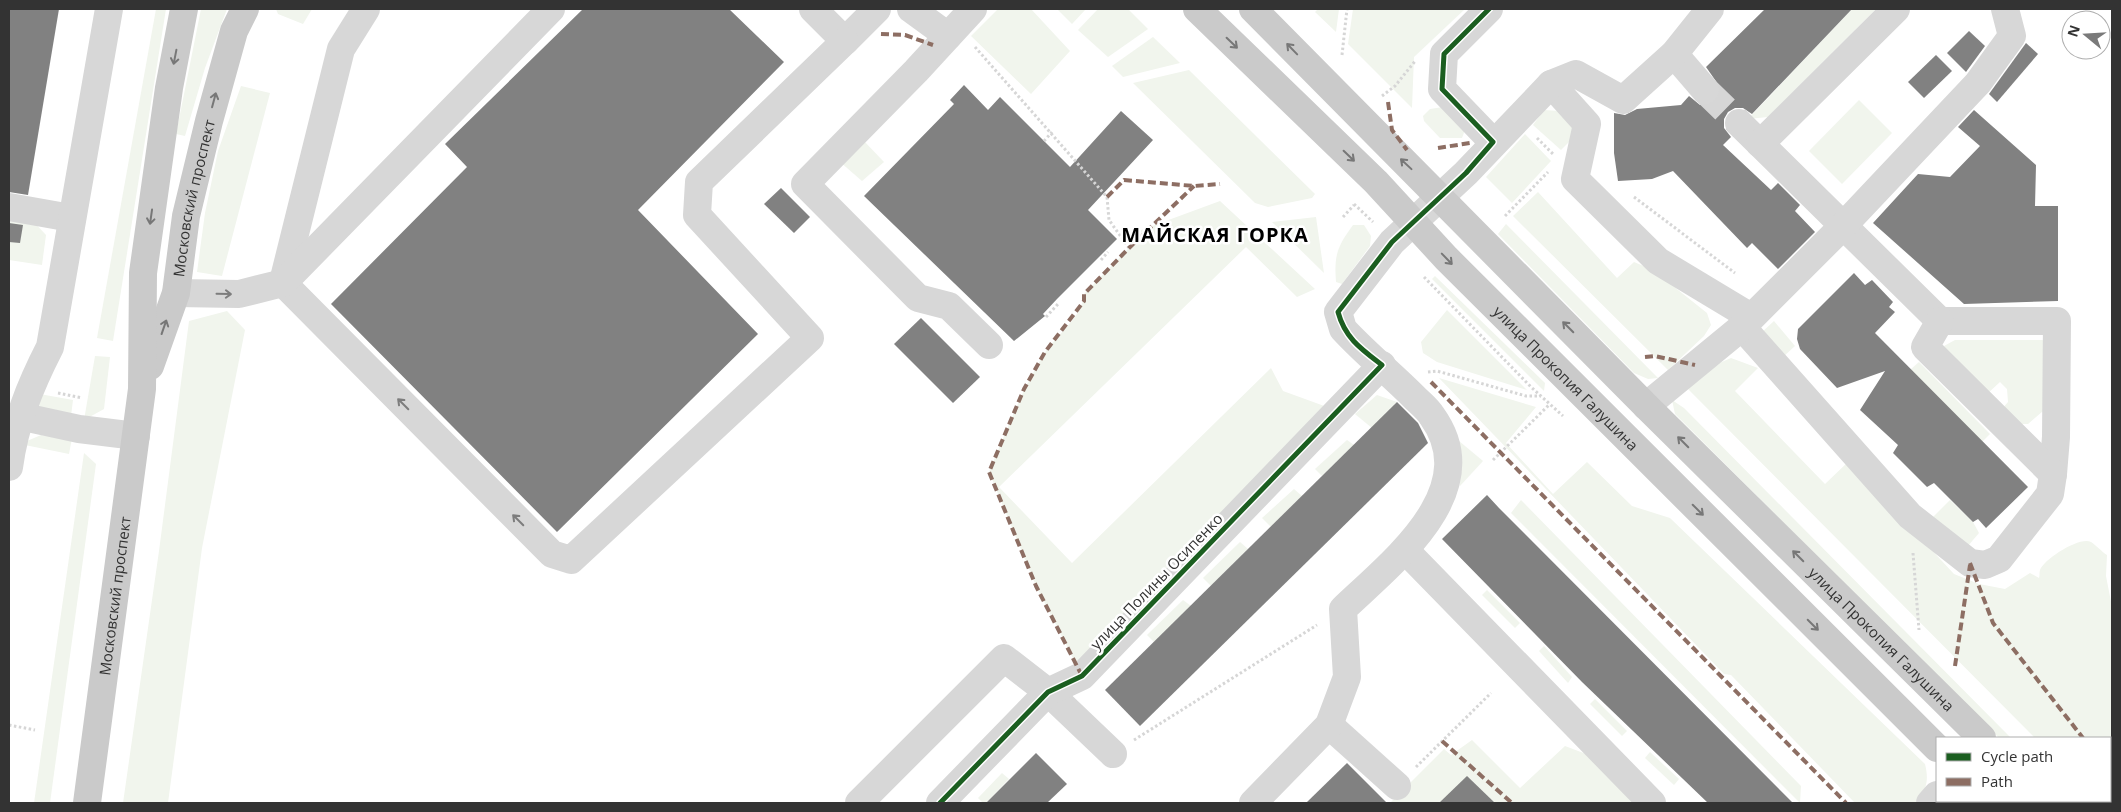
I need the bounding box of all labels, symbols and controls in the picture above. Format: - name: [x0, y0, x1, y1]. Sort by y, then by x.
- north arrow: [2061, 10, 2111, 60]
- text: N: [2062, 22, 2084, 39]
- one-way arrow: [1226, 37, 1238, 49]
- one-way arrow: [1286, 42, 1298, 55]
- one-way arrow: [169, 48, 179, 64]
- one-way arrow: [210, 93, 219, 109]
- street label: Московский проспект: [168, 117, 219, 278]
- one-way arrow: [1342, 150, 1355, 162]
- one-way arrow: [1399, 158, 1412, 170]
- one-way arrow: [146, 209, 156, 225]
- district label: МАЙСКАЯ ГОРКА: [1121, 221, 1309, 248]
- one-way arrow: [1441, 253, 1453, 266]
- one-way arrow: [216, 289, 232, 298]
- street label: улица Прокопия Галушина: [1489, 301, 1643, 455]
- one-way arrow: [160, 319, 169, 335]
- one-way arrow: [1562, 320, 1574, 333]
- one-way arrow: [397, 398, 409, 410]
- one-way arrow: [1676, 436, 1689, 448]
- one-way arrow: [1692, 504, 1705, 516]
- street label: улица Полины Осипенко: [1085, 508, 1227, 654]
- one-way arrow: [512, 513, 524, 526]
- street label: Московский проспект: [94, 515, 135, 677]
- one-way arrow: [1792, 550, 1805, 562]
- street label: улица Прокопия Галушина: [1805, 562, 1959, 715]
- one-way arrow: [1807, 619, 1820, 631]
- legend: [1936, 737, 2111, 802]
- text: Cycle path: [1981, 746, 2053, 766]
- text: Path: [1981, 771, 2013, 791]

